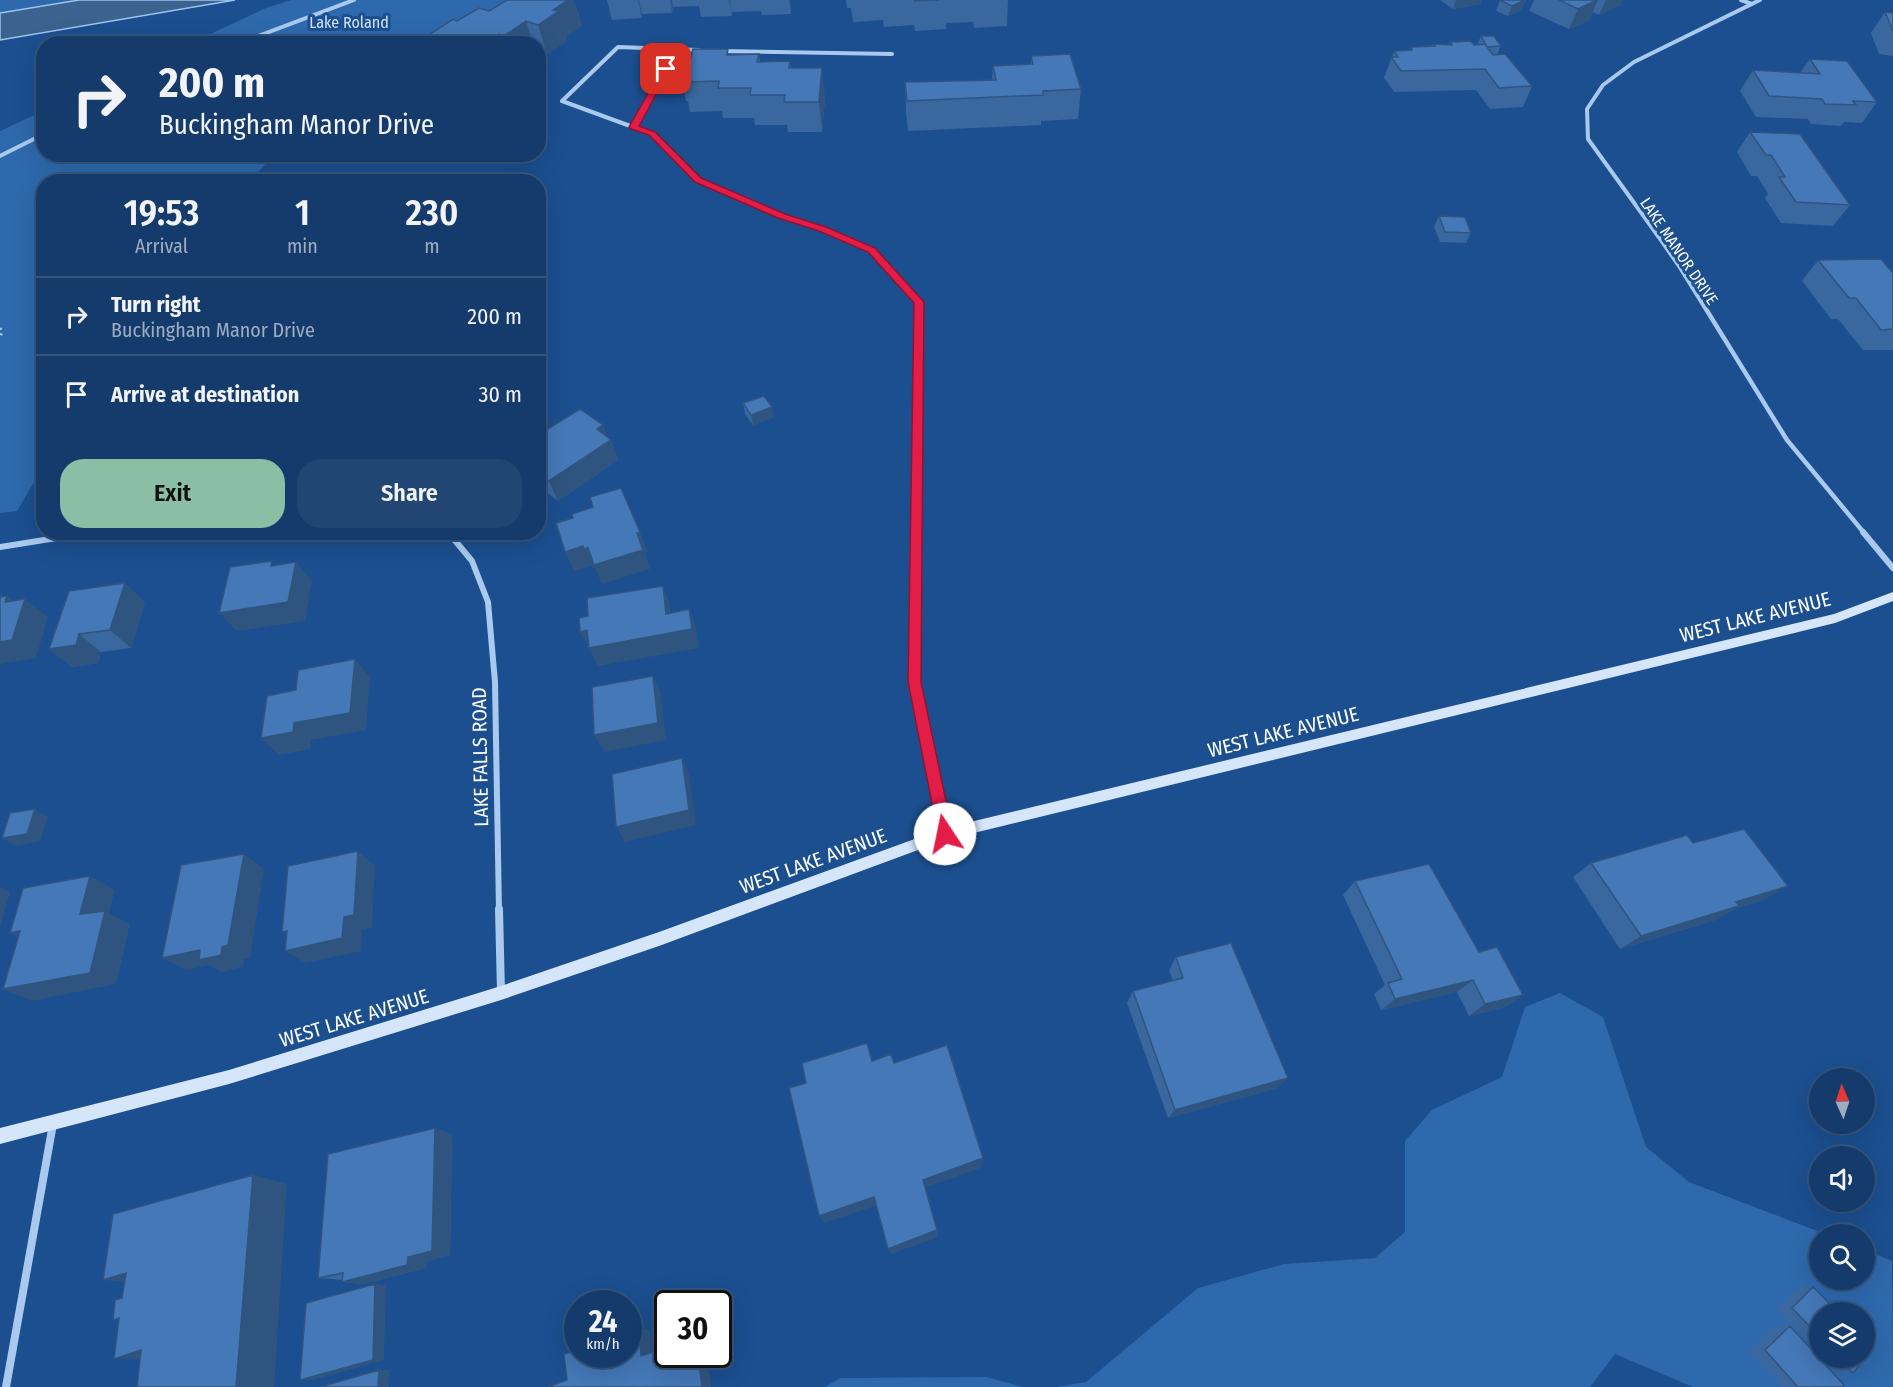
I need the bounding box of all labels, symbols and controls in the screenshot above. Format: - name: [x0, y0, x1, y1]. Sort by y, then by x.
- park label: Lake Roland: [309, 13, 389, 32]
- pin: [640, 43, 691, 94]
- icon: arrive: [649, 52, 682, 85]
- text: 200 m: [159, 58, 265, 108]
- icon: right: [60, 60, 138, 138]
- text: Buckingham Manor Drive: [159, 109, 434, 141]
- text: 19:53: [124, 191, 199, 235]
- text: 1: [295, 191, 310, 235]
- text: 230: [406, 191, 458, 235]
- street label: LAKE MANOR DRIVE: [1636, 194, 1722, 308]
- text: Arrival: [135, 234, 188, 258]
- text: min: [287, 234, 318, 258]
- text: m: [424, 234, 440, 258]
- text: Turn right: [111, 291, 200, 318]
- icon: right: [60, 300, 93, 333]
- text: 200 m: [467, 303, 522, 330]
- text: Buckingham Manor Drive: [111, 318, 315, 342]
- icon: arrive: [60, 378, 93, 411]
- text: Arrive at destination: [111, 381, 299, 408]
- text: 30 m: [479, 381, 522, 408]
- button: Exit: [60, 459, 285, 528]
- button: Share: [297, 459, 522, 528]
- street label: WEST LAKE AVENUE: [1677, 587, 1833, 647]
- street label: LAKE FALLS ROAD: [467, 687, 493, 827]
- street label: WEST LAKE AVENUE: [1205, 702, 1361, 762]
- position arrow: [913, 802, 977, 866]
- street label: WEST LAKE AVENUE: [736, 823, 890, 899]
- street label: WEST LAKE AVENUE: [277, 984, 431, 1052]
- north arrow: [1809, 1068, 1875, 1134]
- map controls: [1809, 1068, 1875, 1368]
- button: sound: [1809, 1146, 1875, 1212]
- button: search: [1809, 1224, 1875, 1290]
- speed limit sign: 30: [654, 1290, 732, 1368]
- button: layers: [1809, 1302, 1875, 1368]
- text: 24: [589, 1304, 617, 1340]
- text: km/h: [586, 1335, 620, 1353]

